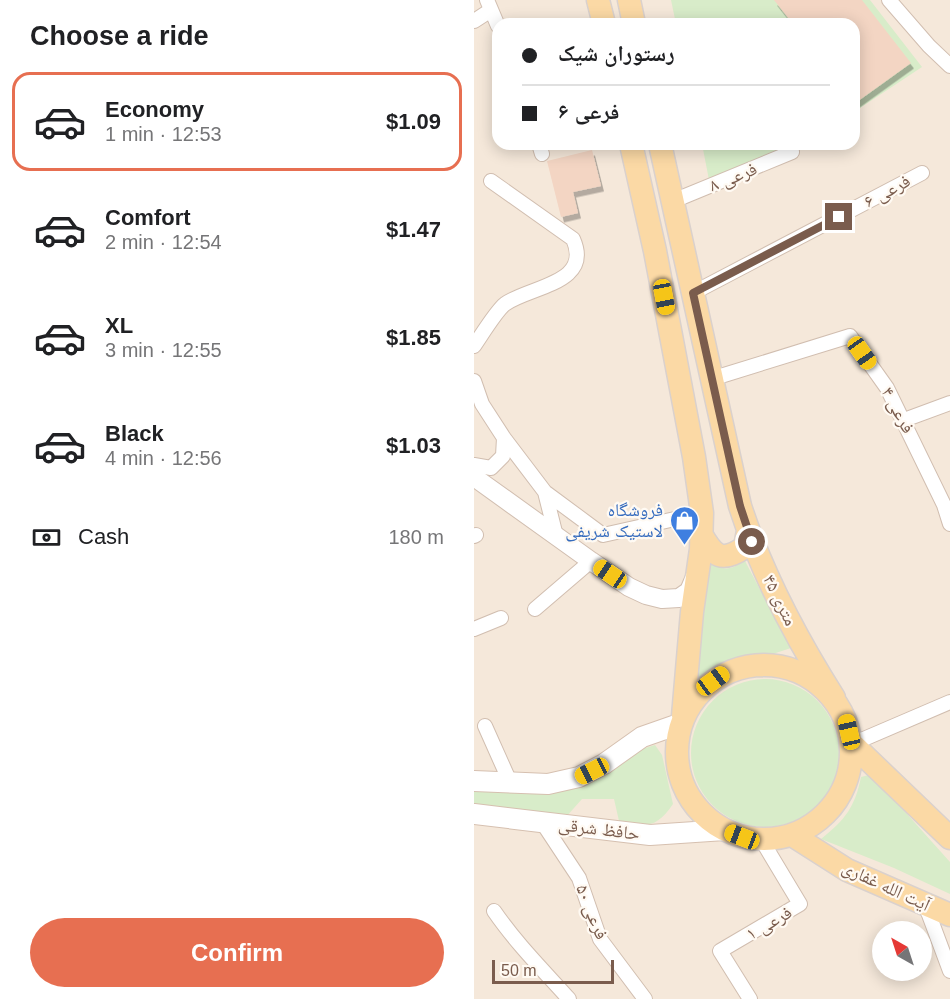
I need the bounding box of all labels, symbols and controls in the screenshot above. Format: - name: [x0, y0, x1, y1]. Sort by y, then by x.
- text: Choose a ride: [30, 21, 209, 51]
- text: رستوران شیک: [558, 41, 675, 66]
- icon: car: [33, 95, 87, 149]
- text: Economy: [105, 97, 204, 122]
- text: فرعی ۶: [558, 99, 620, 124]
- text: $1.09: [386, 109, 441, 134]
- text: 1 min · 12:53: [105, 123, 222, 145]
- street label: فرعی ۸: [706, 158, 760, 196]
- street label: فرعی ۶: [861, 171, 914, 212]
- icon: car: [33, 203, 87, 257]
- route end: [825, 203, 852, 230]
- text: Comfort: [105, 205, 191, 230]
- text: $1.47: [386, 217, 441, 242]
- text: 2 min · 12:54: [105, 231, 222, 253]
- car: [652, 278, 676, 316]
- icon: car: [33, 311, 87, 365]
- text: XL: [105, 313, 133, 338]
- text: $1.85: [386, 325, 441, 350]
- car: [844, 333, 880, 373]
- text: 3 min · 12:55: [105, 339, 222, 361]
- street label: فرعی ۴: [877, 384, 918, 437]
- icon: car: [33, 419, 87, 473]
- text: Black: [105, 421, 164, 446]
- text: $1.03: [386, 433, 441, 458]
- text: 4 min · 12:56: [105, 447, 222, 469]
- place label: فروشگاه لاستیک شریفی: [565, 500, 663, 542]
- shop icon: فروشگاه لاستیک شریفی: [668, 504, 700, 546]
- icon: cash: [30, 521, 63, 554]
- text: Cash: [78, 524, 129, 549]
- text: 180 m: [388, 526, 444, 548]
- route start: [738, 528, 765, 555]
- car: [590, 556, 630, 592]
- street label: ۴۵ متری: [758, 571, 801, 629]
- car: [693, 663, 733, 699]
- car: [836, 712, 862, 752]
- car: [572, 755, 612, 787]
- street label: حافظ شرقی: [557, 814, 641, 845]
- car: [722, 822, 762, 852]
- street label: آیت الله غفاری: [839, 857, 933, 916]
- street label: فرعی ۵۰: [571, 882, 612, 943]
- street label: فرعی ۱: [743, 902, 796, 945]
- button: Confirm: [30, 918, 444, 987]
- north arrow: [872, 921, 932, 981]
- map controls: [872, 921, 932, 981]
- scale bar: [492, 957, 614, 984]
- text: 50 m: [501, 962, 537, 979]

